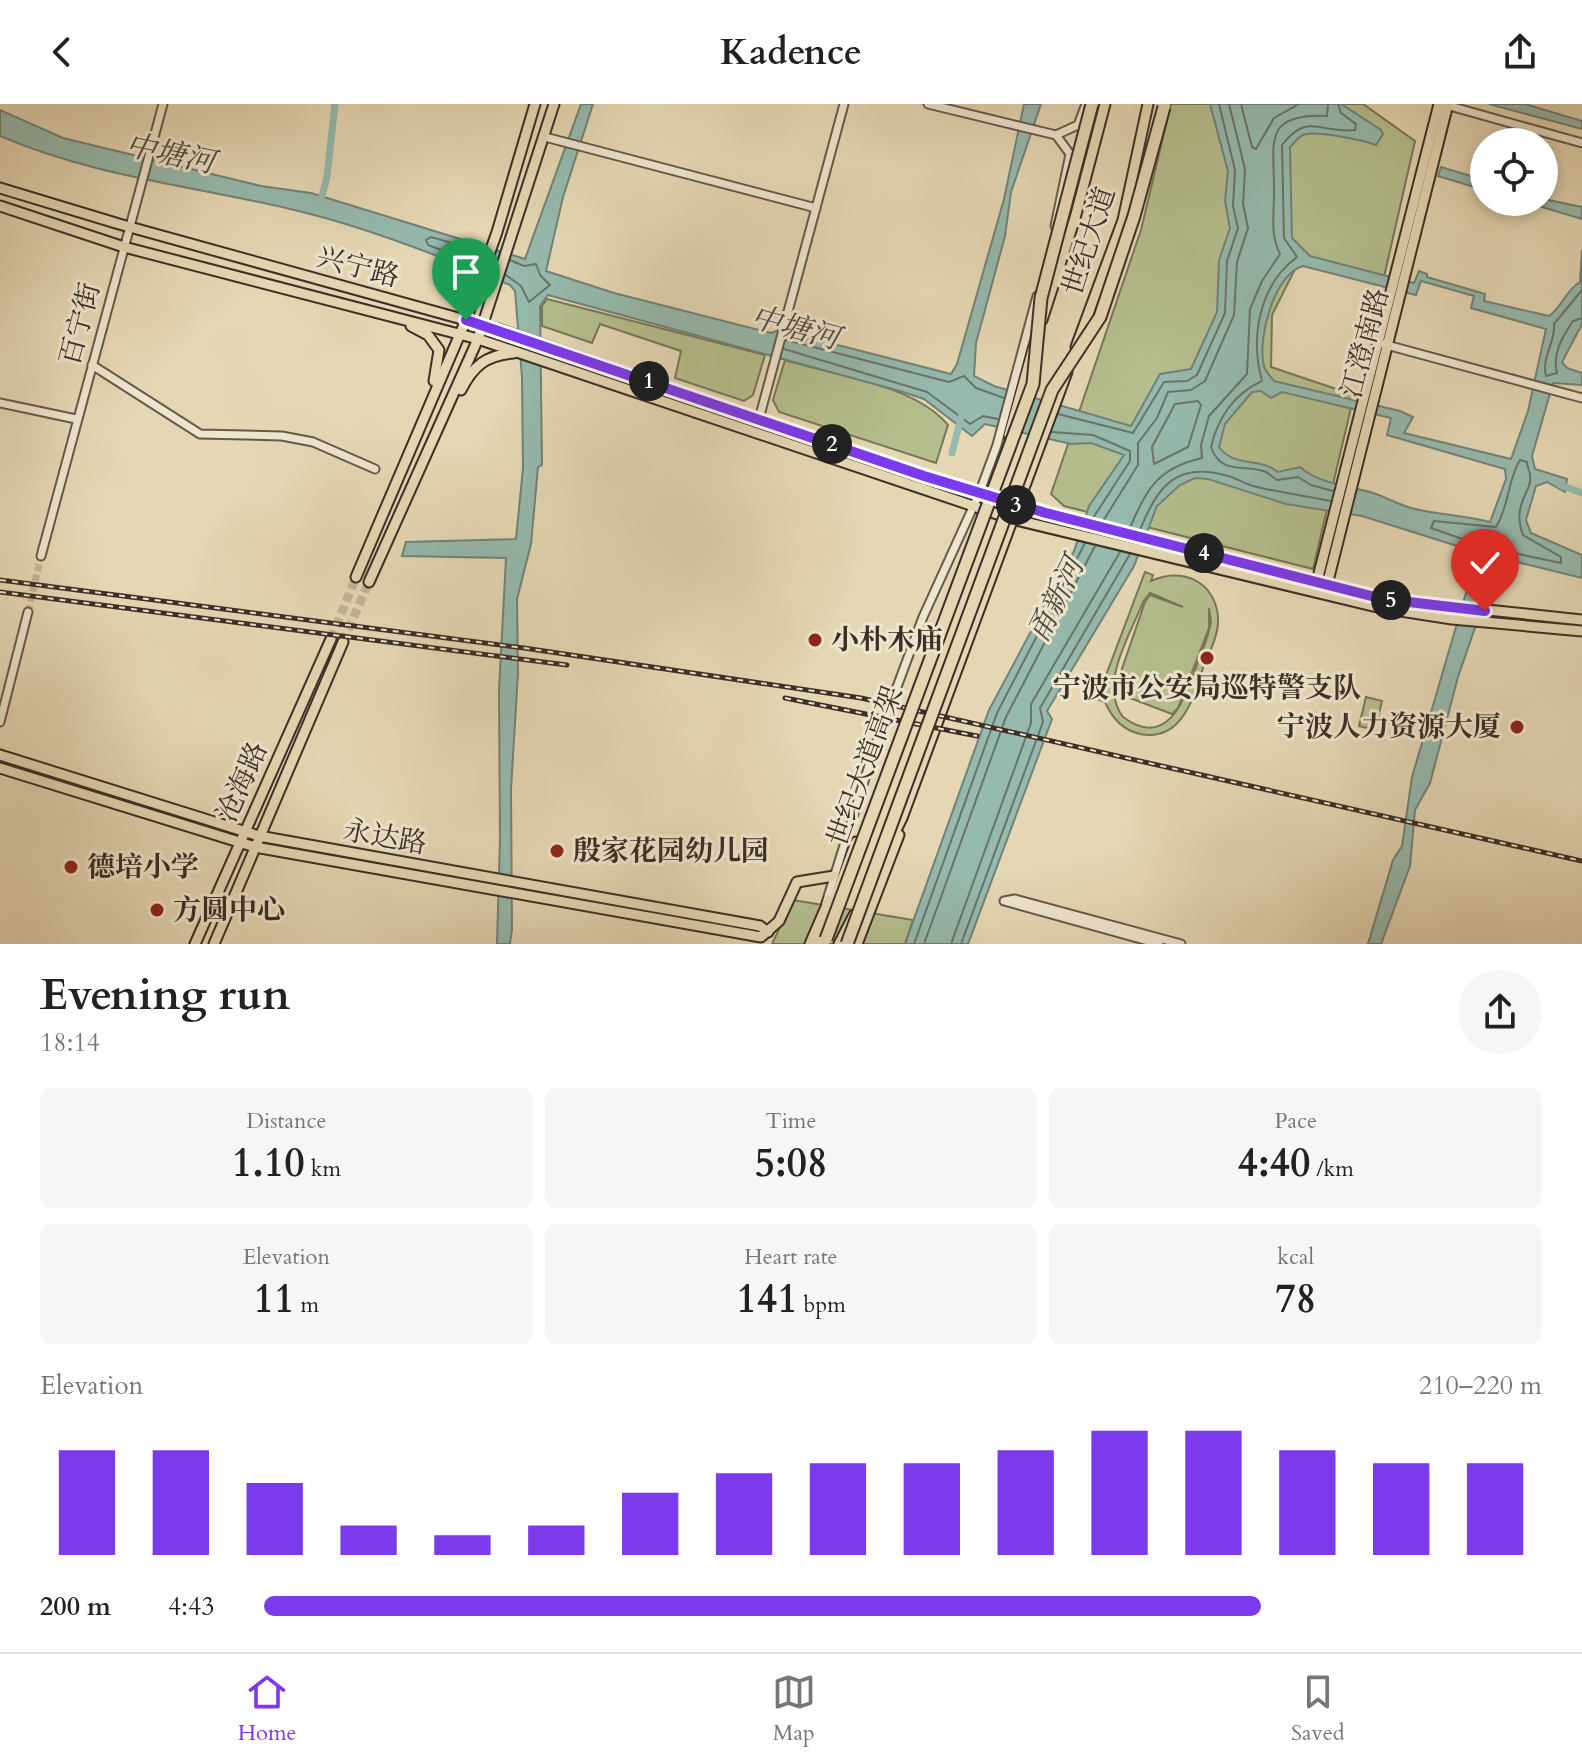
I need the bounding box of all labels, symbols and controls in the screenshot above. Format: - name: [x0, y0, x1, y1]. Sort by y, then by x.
- text: Kadence: [720, 28, 862, 77]
- icon: back: [40, 30, 84, 74]
- icon: share: [1498, 30, 1542, 74]
- water label: 中塘河: [122, 125, 223, 184]
- map controls: [1470, 128, 1558, 216]
- button: locate: [1470, 128, 1558, 216]
- street label: 世纪大道: [1054, 182, 1124, 300]
- street label: 兴宁路: [313, 238, 403, 296]
- pin: [432, 238, 500, 320]
- icon: arrive: [444, 250, 488, 294]
- street label: 百宁街: [51, 279, 109, 369]
- street label: 江澄南路: [1332, 284, 1398, 402]
- water label: 中塘河: [746, 297, 849, 361]
- pin: 1: [629, 361, 669, 401]
- text: 1: [643, 366, 655, 396]
- pin: 2: [812, 424, 852, 464]
- text: 2: [826, 429, 838, 459]
- pin: 3: [996, 485, 1036, 525]
- text: 3: [1010, 490, 1022, 520]
- pin: [1451, 529, 1519, 611]
- pin: 4: [1184, 533, 1224, 573]
- text: 4: [1198, 538, 1210, 568]
- icon: check: [1463, 541, 1507, 585]
- water label: 甬新河: [1018, 546, 1096, 649]
- pin: 5: [1371, 580, 1411, 620]
- text: 5: [1385, 585, 1397, 615]
- place label: 小朴木庙: [831, 621, 943, 659]
- marker: 小朴木庙: [806, 631, 824, 649]
- marker: 宁波市公安局巡特警支队: [1198, 649, 1216, 667]
- place label: 宁波市公安局巡特警支队: [1053, 669, 1361, 707]
- street label: 世纪大道高架: [818, 681, 912, 851]
- place label: 宁波人力资源大厦: [1277, 708, 1501, 746]
- marker: 宁波人力资源大厦: [1508, 718, 1526, 736]
- street label: 沧海路: [208, 736, 276, 828]
- street label: 永达路: [340, 811, 430, 863]
- place label: 殷家花园幼儿园: [573, 832, 769, 870]
- marker: 殷家花园幼儿园: [548, 842, 566, 860]
- place label: 德培小学: [87, 848, 199, 886]
- marker: 德培小学: [62, 858, 80, 876]
- place label: 方圆中心: [173, 891, 285, 929]
- marker: 方圆中心: [148, 901, 166, 919]
- text: Evening run: [40, 965, 290, 1025]
- button: share: [1458, 970, 1542, 1054]
- text: 18:14: [40, 1025, 100, 1060]
- text: Distance: [246, 1106, 327, 1136]
- text: Time: [766, 1106, 816, 1136]
- text: Pace: [1274, 1106, 1317, 1136]
- text: 1.10: [232, 1136, 305, 1191]
- text: 5:08: [754, 1136, 828, 1191]
- text: 4:40: [1237, 1136, 1310, 1191]
- text: km: [305, 1154, 341, 1184]
- text: /km: [1310, 1154, 1354, 1184]
- text: Elevation: [243, 1242, 330, 1272]
- text: Heart rate: [744, 1242, 838, 1272]
- text: kcal: [1277, 1242, 1314, 1272]
- text: 11: [254, 1272, 295, 1327]
- text: 141: [736, 1272, 798, 1327]
- text: 78: [1275, 1272, 1316, 1327]
- text: m: [295, 1290, 319, 1320]
- text: bpm: [798, 1290, 846, 1320]
- text: Elevation: [40, 1368, 143, 1403]
- text: 210–220 m: [1419, 1368, 1542, 1403]
- text: 200 m: [40, 1589, 111, 1624]
- text: 4:43: [168, 1589, 215, 1624]
- tab: Home: [238, 1670, 297, 1748]
- tab: Map: [772, 1670, 816, 1748]
- tab: Saved: [1291, 1670, 1344, 1748]

